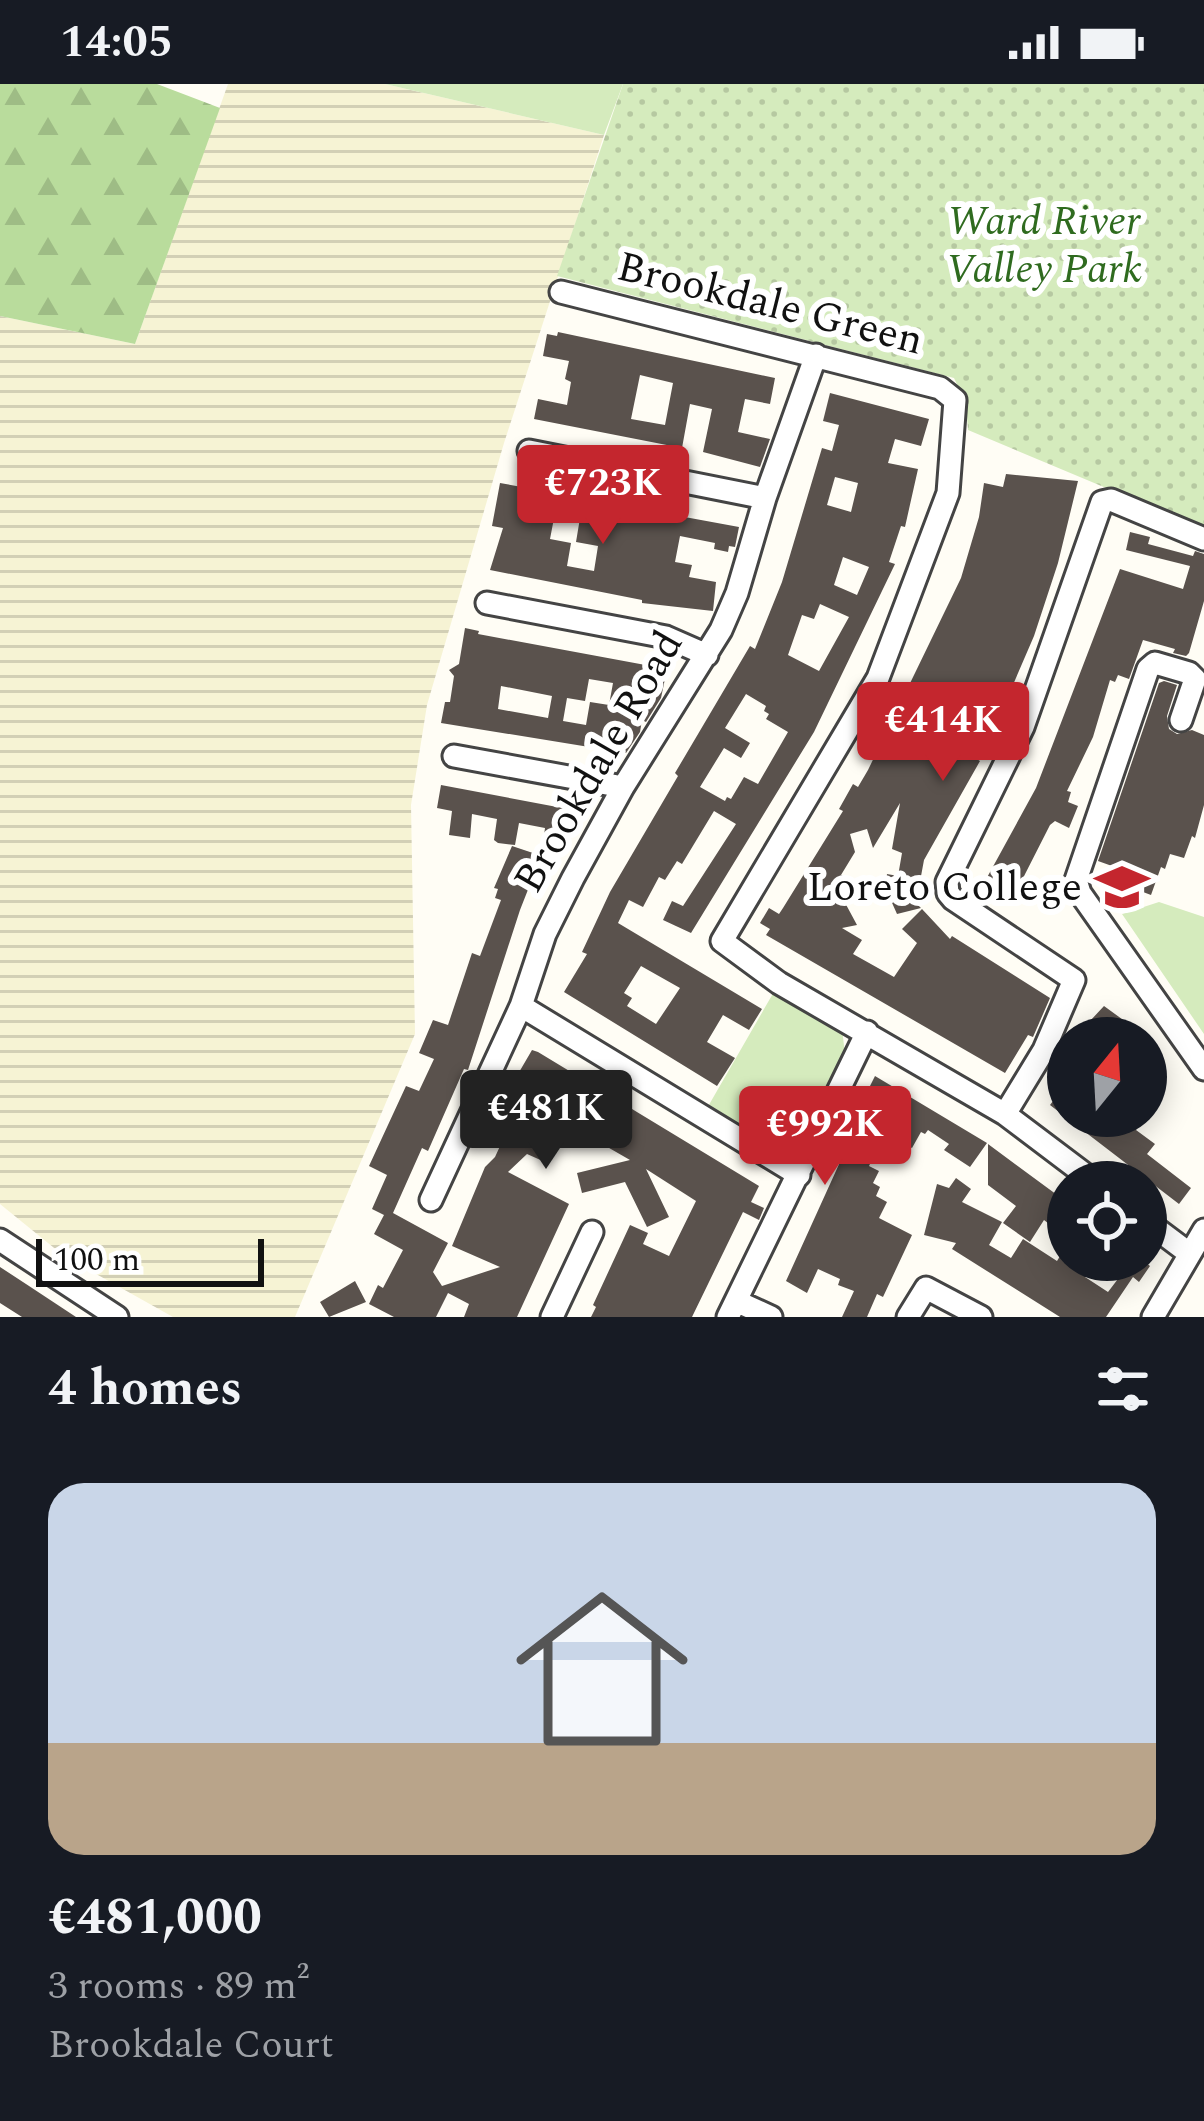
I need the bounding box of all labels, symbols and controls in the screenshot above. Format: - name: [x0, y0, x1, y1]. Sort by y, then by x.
- text: 14:05: [60, 8, 173, 77]
- park label: Ward River Valley Park: [946, 190, 1142, 301]
- street label: Brookdale Green: [610, 236, 930, 372]
- pin: €723K: [519, 445, 687, 547]
- text: €723K: [544, 454, 662, 513]
- street label: Brookdale Road: [498, 619, 700, 905]
- pin: €414K: [859, 682, 1027, 784]
- text: €414K: [884, 691, 1002, 750]
- place label: Loreto College: [807, 856, 1082, 919]
- school or university icon: Loreto College: [1093, 858, 1151, 916]
- north arrow: [1047, 1017, 1167, 1137]
- map controls: [1047, 1017, 1167, 1281]
- pin: €481K: [462, 1070, 630, 1172]
- text: €481K: [487, 1079, 605, 1138]
- pin: €992K: [741, 1086, 909, 1188]
- text: €992K: [766, 1095, 884, 1154]
- button: locate: [1047, 1161, 1167, 1281]
- scale bar: [36, 1233, 264, 1286]
- text: 100 m: [54, 1235, 140, 1285]
- text: 4 homes: [48, 1350, 242, 1428]
- icon: filters: [1090, 1356, 1156, 1422]
- icon: home: [494, 1561, 710, 1777]
- text: €481,000: [48, 1879, 262, 1957]
- text: 3 rooms · 89 m²: [48, 1957, 309, 2016]
- text: Brookdale Court: [48, 2016, 334, 2075]

